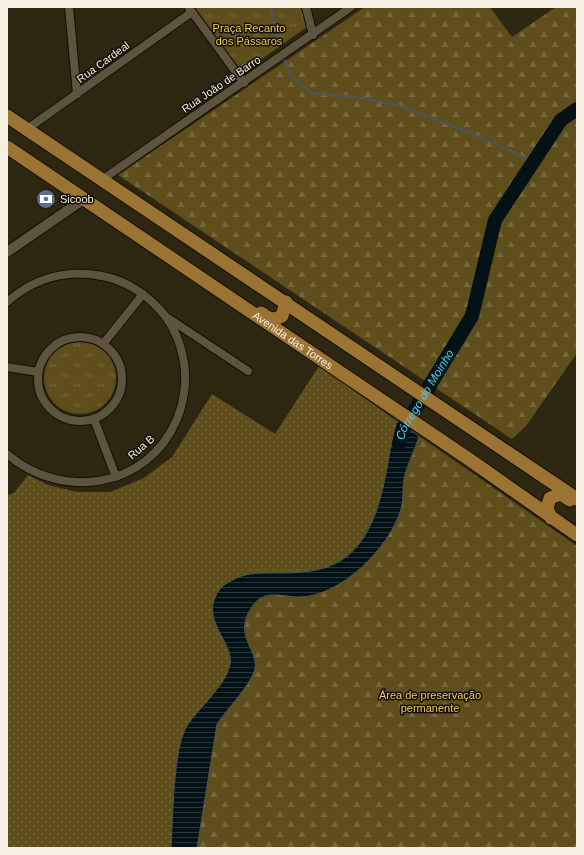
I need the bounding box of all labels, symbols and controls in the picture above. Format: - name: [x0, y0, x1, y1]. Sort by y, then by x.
- park label: Praça Recanto dos Pássaros: [213, 22, 285, 47]
- street label: Rua Cardeal: [74, 39, 132, 85]
- street label: Rua João de Barro: [179, 53, 263, 115]
- bank icon: Sicoob: [35, 188, 57, 210]
- place label: Sicoob: [60, 193, 94, 205]
- street label: Avenida das Torres: [251, 309, 335, 372]
- water label: Córrego do Moinho: [393, 347, 457, 441]
- street label: Rua B: [126, 432, 156, 462]
- park label: Área de preservação permanente: [379, 689, 481, 714]

